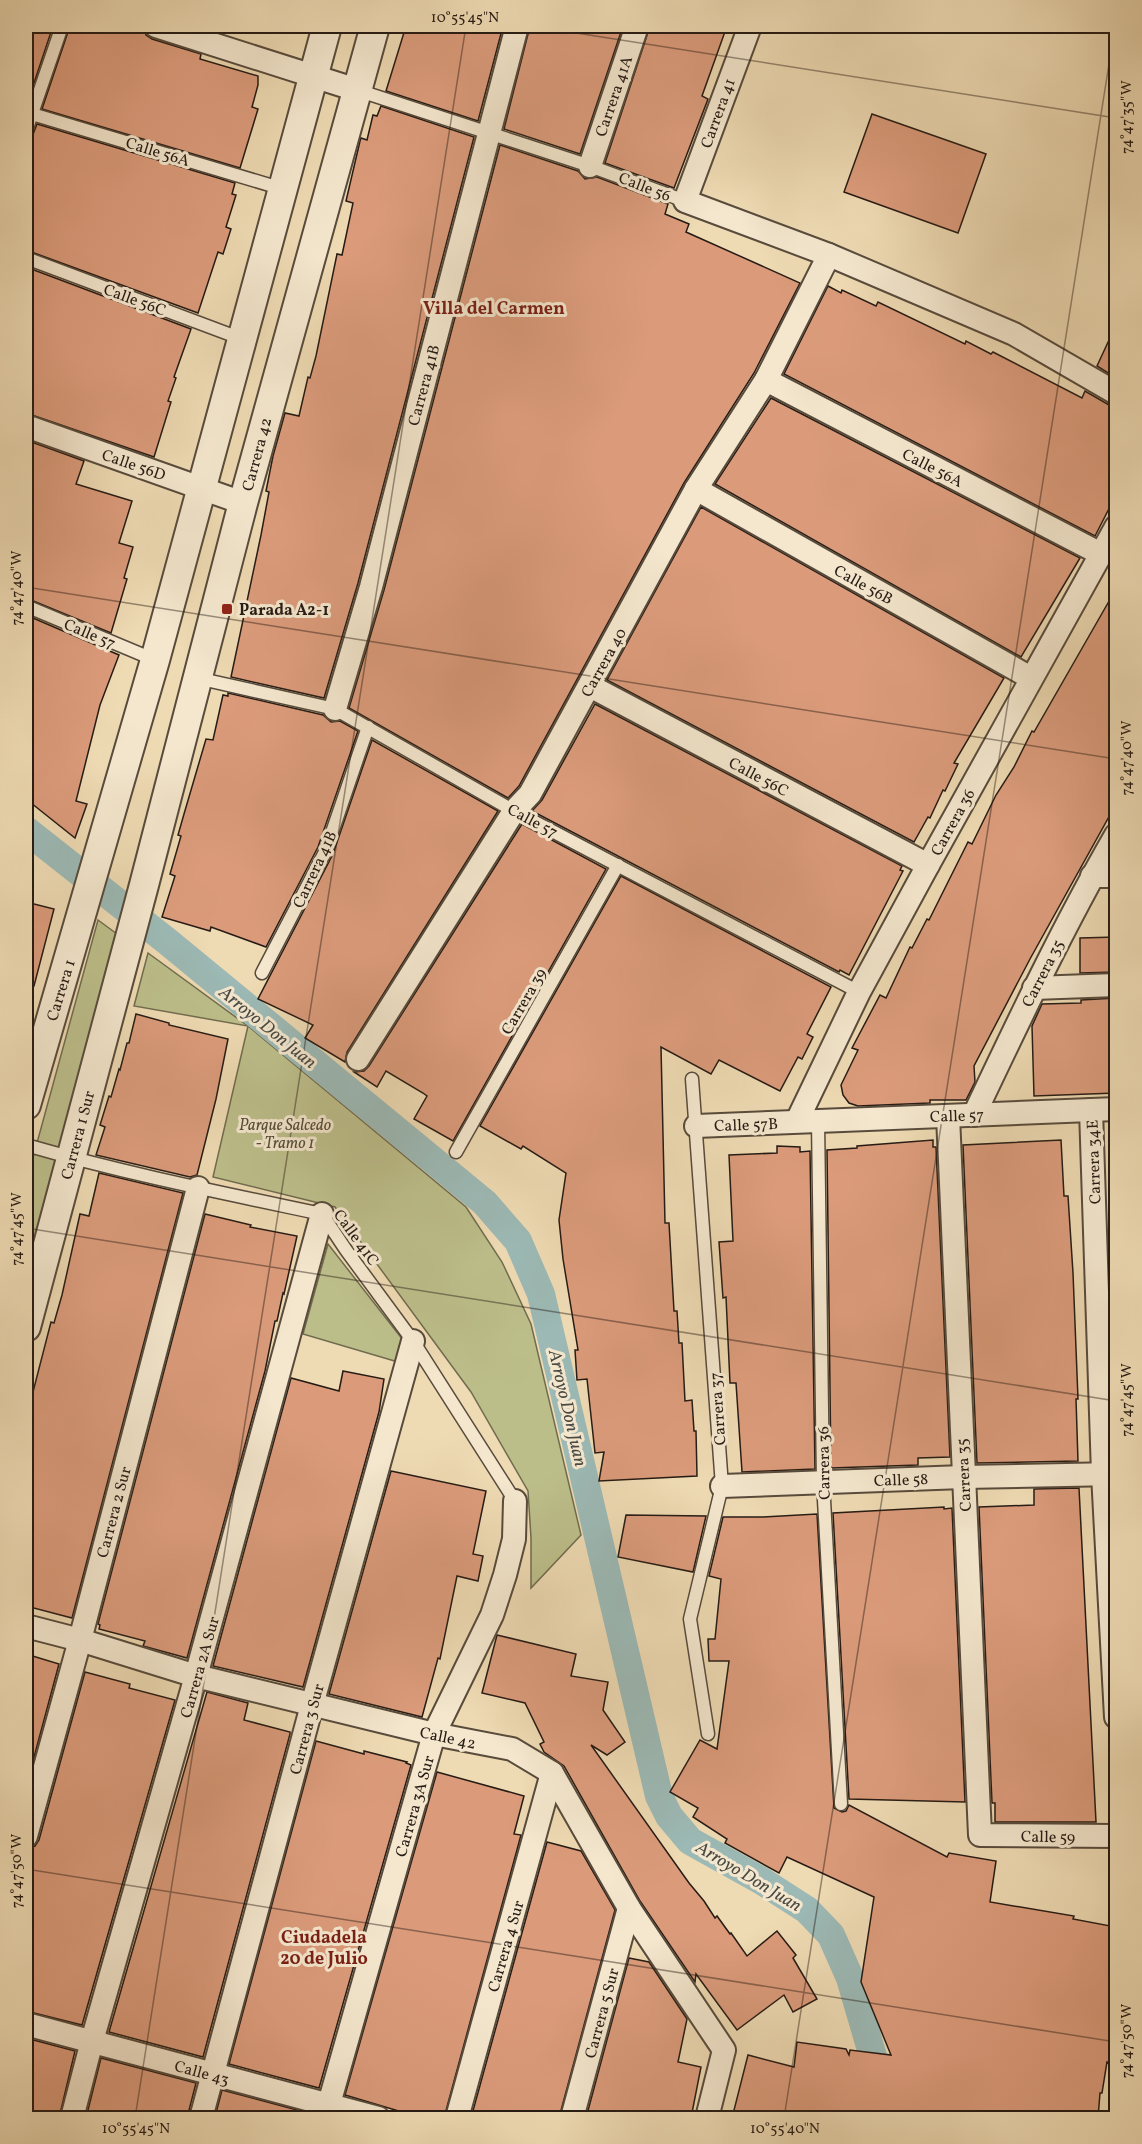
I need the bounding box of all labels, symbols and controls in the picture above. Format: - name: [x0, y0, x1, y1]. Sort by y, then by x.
- text: 10°55'45"N: [431, 8, 499, 29]
- street label: Carrera 41A: [591, 53, 639, 140]
- street label: Carrera 41: [696, 76, 742, 152]
- text: 74°47'35"W: [1117, 80, 1138, 154]
- street label: Calle 56A: [123, 133, 192, 173]
- street label: Calle 56: [615, 168, 674, 208]
- street label: Calle 56C: [100, 279, 169, 322]
- district label: Villa del Carmen: [423, 297, 565, 322]
- street label: Carrera 41B: [404, 343, 446, 428]
- street label: Carrera 42: [238, 415, 278, 494]
- street label: Calle 56A: [898, 444, 966, 494]
- street label: Calle 56D: [98, 445, 169, 487]
- text: 74°47'40"W: [7, 550, 28, 626]
- street label: Calle 56B: [829, 560, 897, 611]
- place label: Parada A2-1: [239, 600, 329, 622]
- marker: Parada A2-1: [220, 602, 234, 616]
- street label: Calle 57: [60, 614, 119, 656]
- street label: Carrera 40: [577, 624, 633, 702]
- text: 74°47'40"W: [1117, 720, 1138, 796]
- street label: Calle 56C: [724, 753, 792, 803]
- street label: Carrera 36: [926, 785, 981, 860]
- street label: Calle 57: [503, 799, 561, 844]
- street label: Carrera 41B: [288, 828, 343, 912]
- street label: Carrera 35: [1017, 936, 1070, 1012]
- street label: Carrera 1: [42, 957, 82, 1024]
- street label: Carrera 39: [497, 965, 553, 1039]
- water label: Arroyo Don Juan: [212, 980, 321, 1075]
- street label: Carrera 1 Sur: [56, 1088, 101, 1182]
- street label: Calle 57: [930, 1105, 985, 1129]
- street label: Calle 57B: [714, 1114, 779, 1138]
- park label: Parque Salcedo - Tramo 1: [239, 1115, 332, 1155]
- street label: Carrera 34E: [1083, 1119, 1107, 1205]
- text: 74°47'45"W: [7, 1192, 28, 1266]
- street label: Calle 41C: [327, 1205, 383, 1271]
- water label: Arroyo Don Juan: [541, 1347, 592, 1469]
- text: 74°47'45"W: [1117, 1363, 1138, 1437]
- street label: Carrera 37: [705, 1371, 733, 1446]
- street label: Carrera 36: [813, 1426, 837, 1500]
- street label: Carrera 35: [952, 1438, 978, 1512]
- street label: Carrera 2 Sur: [92, 1464, 138, 1561]
- street label: Calle 58: [873, 1469, 929, 1493]
- street label: Carrera 2A Sur: [176, 1614, 226, 1721]
- street label: Carrera 3 Sur: [285, 1681, 331, 1777]
- street label: Calle 42: [417, 1722, 478, 1756]
- street label: Carrera 3A Sur: [391, 1753, 441, 1860]
- street label: Calle 59: [1021, 1827, 1075, 1849]
- text: 74°47'50"W: [7, 1834, 28, 1908]
- water label: Arroyo Don Juan: [690, 1835, 806, 1919]
- street label: Carrera 4 Sur: [483, 1898, 531, 1995]
- district label: Ciudadela 20 de Julio: [280, 1926, 368, 1972]
- street label: Carrera 5 Sur: [580, 1966, 626, 2061]
- text: 74°47'50"W: [1117, 2004, 1138, 2078]
- street label: Calle 43: [172, 2056, 231, 2092]
- text: 10°55'45"N: [102, 2119, 170, 2140]
- text: 10°55'40"N: [750, 2119, 820, 2140]

